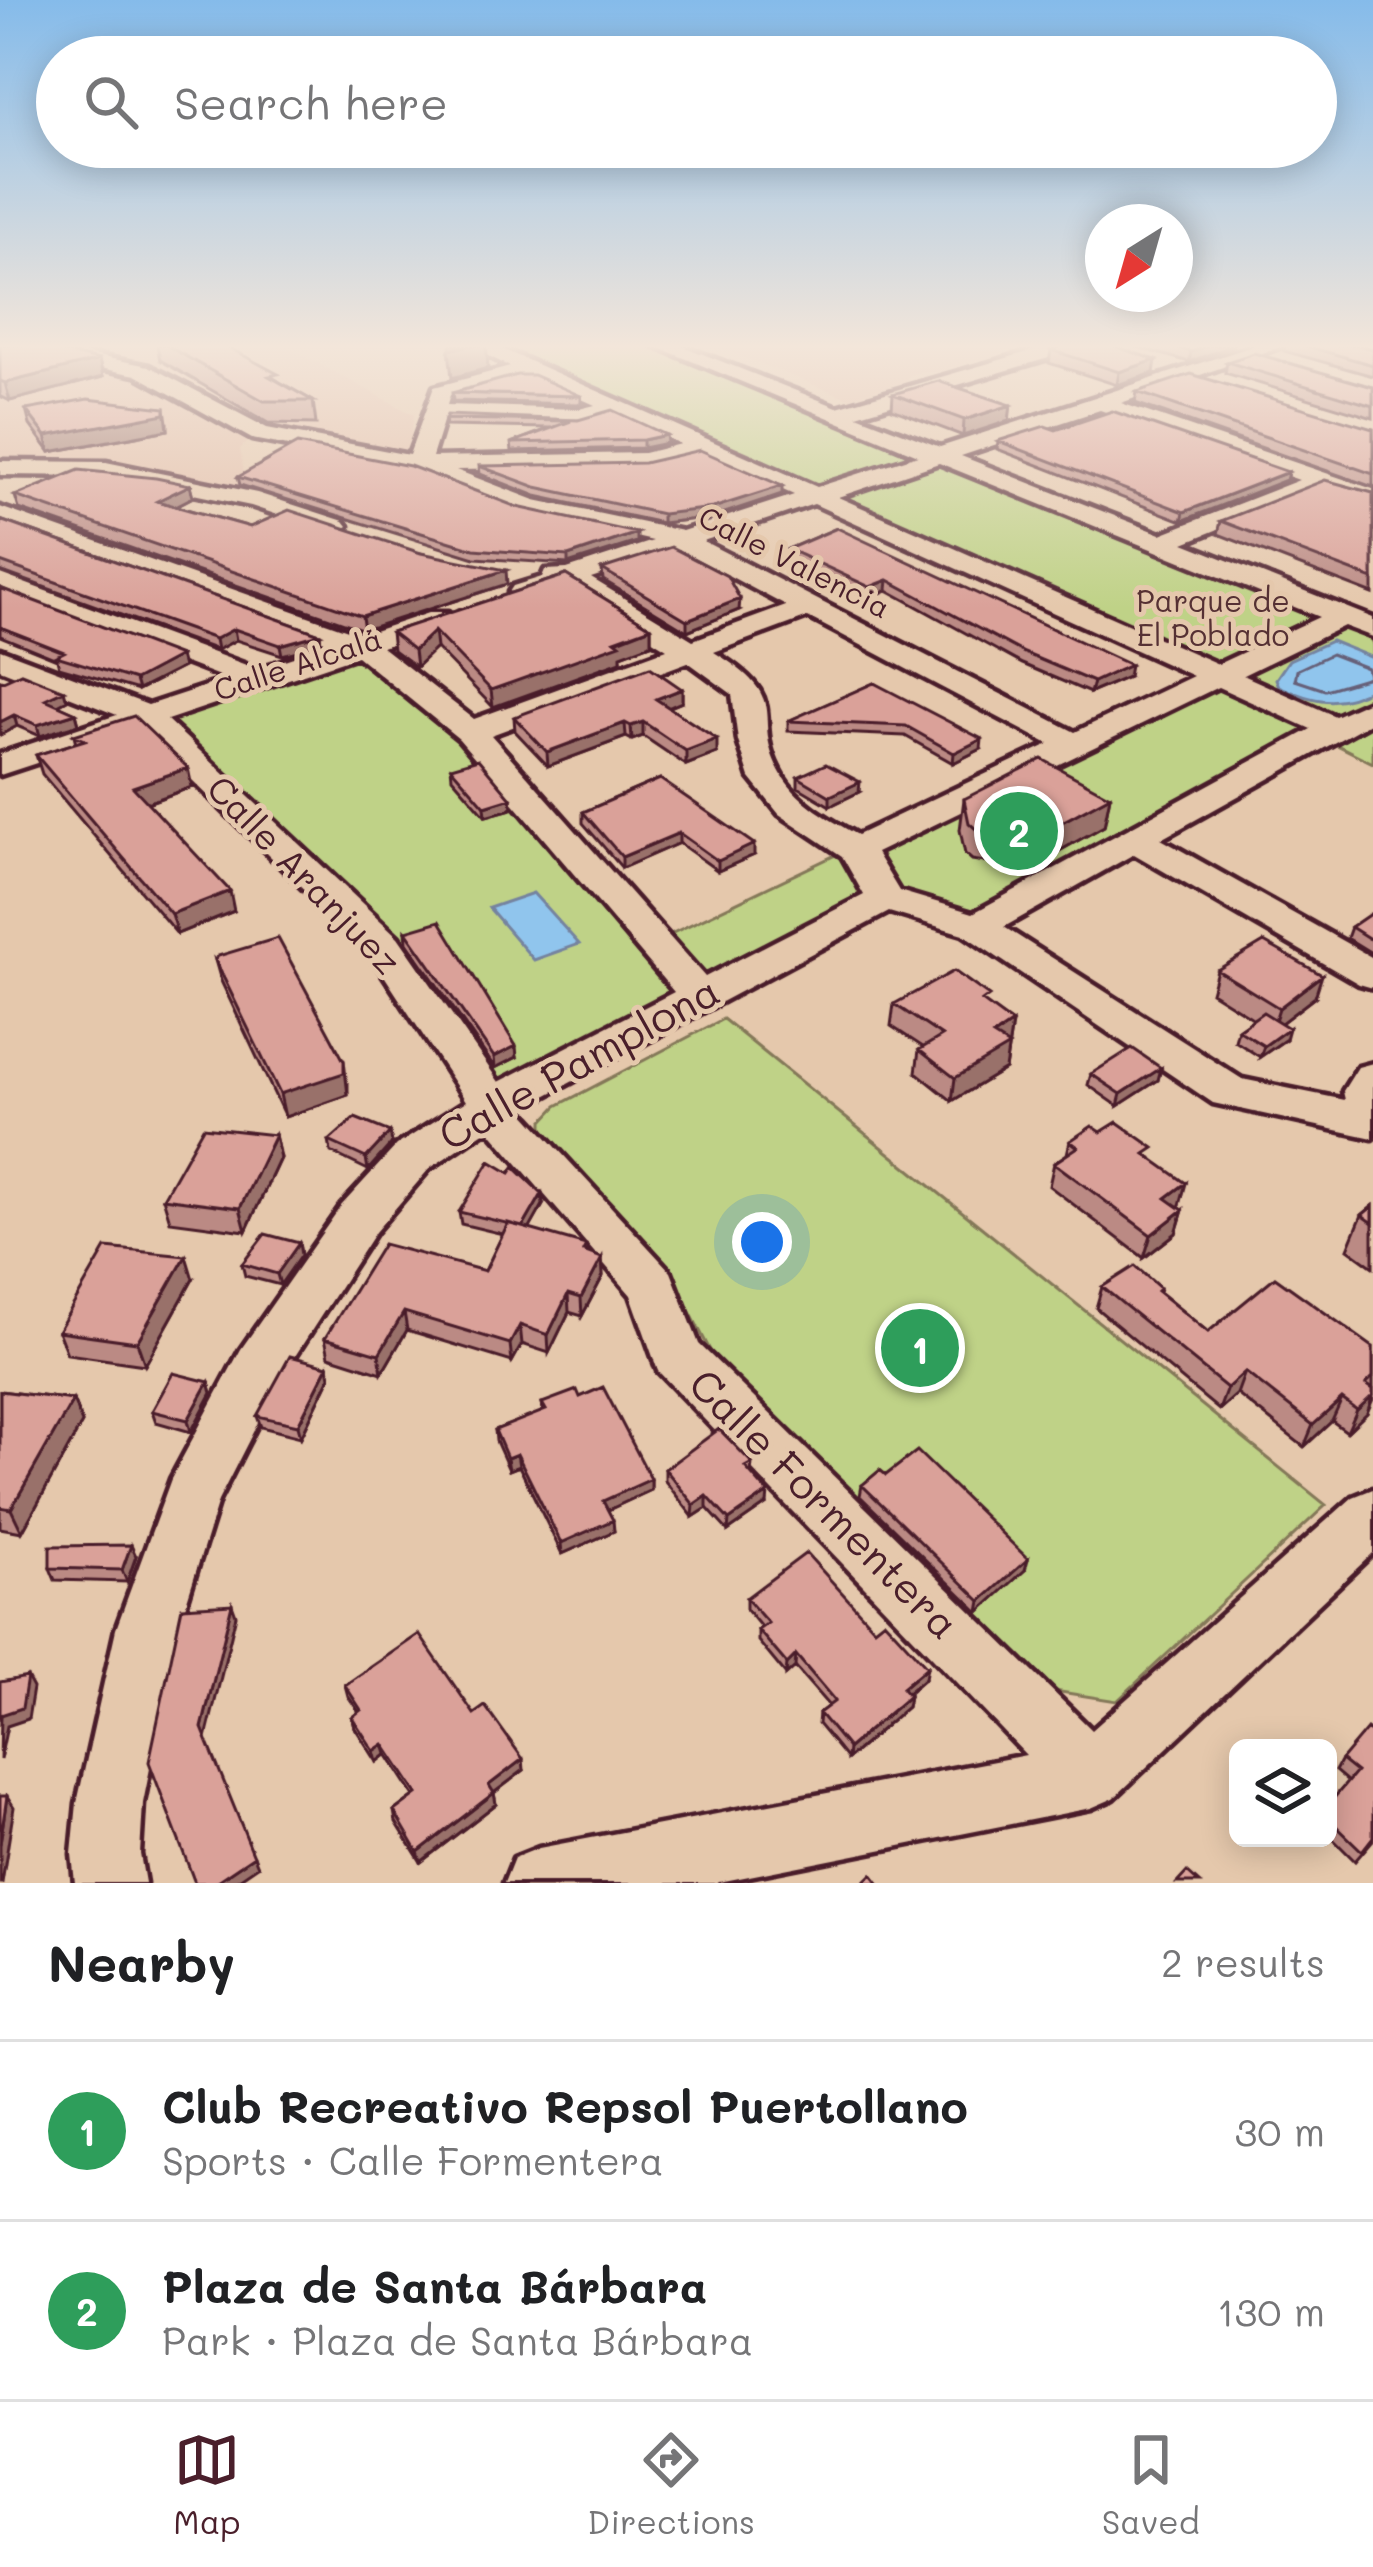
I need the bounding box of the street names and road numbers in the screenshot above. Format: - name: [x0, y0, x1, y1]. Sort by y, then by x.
- street label: Calle Valencia: [692, 496, 897, 627]
- street label: Calle Alcalá: [208, 617, 386, 709]
- street label: Calle Aranjuez: [198, 764, 412, 984]
- street label: Calle Pamplona: [428, 962, 728, 1162]
- street label: Calle Formentera: [678, 1356, 972, 1650]

